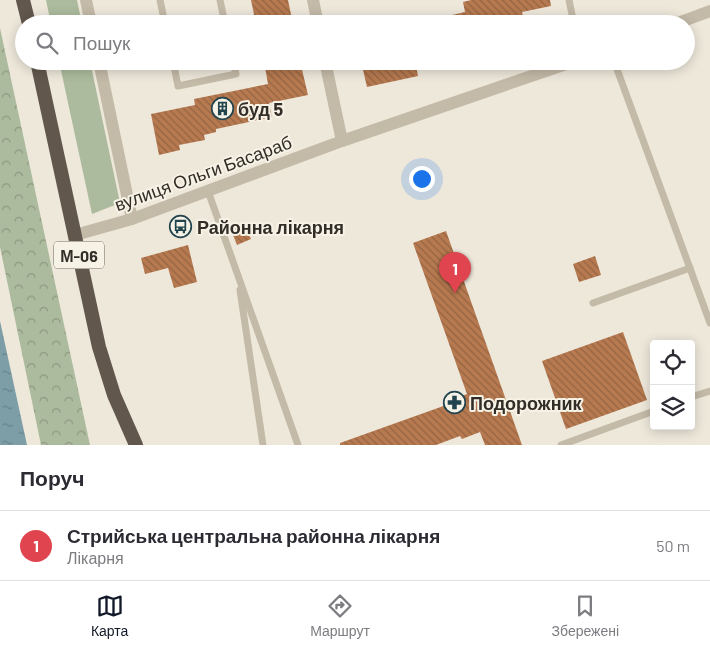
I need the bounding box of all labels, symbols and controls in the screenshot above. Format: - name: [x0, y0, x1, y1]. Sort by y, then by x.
- search box: [15, 15, 695, 70]
- icon: search: [33, 29, 61, 57]
- text: Пошук: [73, 31, 130, 54]
- building icon: буд 5: [210, 97, 234, 121]
- place label: буд 5: [238, 98, 283, 120]
- street label: вулиця Ольги Басараб: [111, 131, 295, 215]
- your location: [409, 166, 435, 192]
- bus stop icon: Районна лікарня: [169, 215, 193, 239]
- place label: Районна лікарня: [197, 216, 344, 238]
- road number: М-06: [54, 242, 104, 268]
- pin: 1: [439, 252, 471, 293]
- map controls: [650, 340, 695, 430]
- button: locate: [650, 340, 695, 385]
- button: layers: [650, 385, 695, 430]
- pharmacy icon: Подорожник: [442, 391, 466, 415]
- place label: Подорожник: [470, 392, 583, 414]
- text: Поруч: [20, 465, 84, 490]
- text: Стрийська центральна районна лікарня: [67, 524, 440, 547]
- text: 1: [33, 536, 39, 555]
- text: 50 m: [656, 536, 690, 555]
- text: Лікарня: [67, 548, 124, 567]
- tab: Карта: [91, 592, 128, 639]
- tab: Маршрут: [310, 592, 370, 639]
- tab: Збережені: [552, 592, 619, 639]

